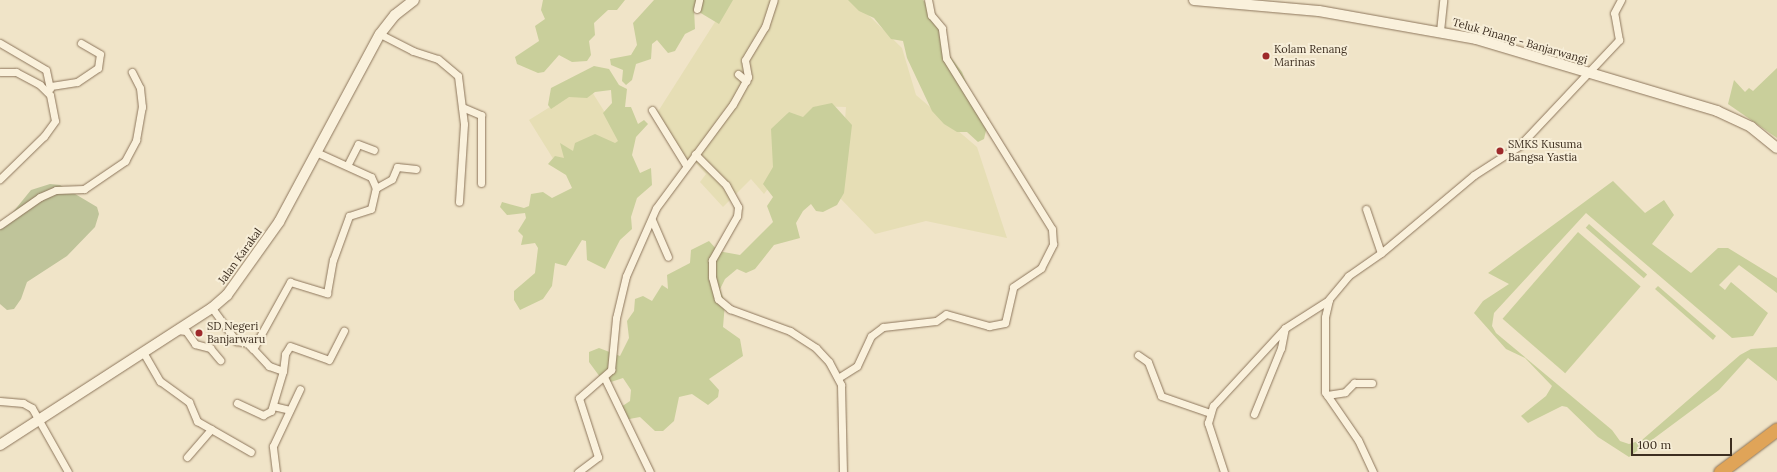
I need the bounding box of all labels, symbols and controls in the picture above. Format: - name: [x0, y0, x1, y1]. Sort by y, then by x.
- street label: Teluk Pinang - Banjarwangi: [1451, 15, 1589, 67]
- place label: Kolam Renang Marinas: [1274, 43, 1347, 69]
- marker: Kolam Renang Marinas: [1261, 51, 1271, 61]
- place label: SMKS Kusuma Bangsa Yastia: [1508, 138, 1582, 164]
- marker: SMKS Kusuma Bangsa Yastia: [1495, 146, 1505, 156]
- street label: Jalan Karakal: [215, 225, 265, 287]
- place label: SD Negeri Banjarwaru: [207, 320, 265, 346]
- marker: SD Negeri Banjarwaru: [194, 328, 204, 338]
- scale bar: [1633, 430, 1734, 456]
- text: 100 m: [1638, 437, 1671, 452]

